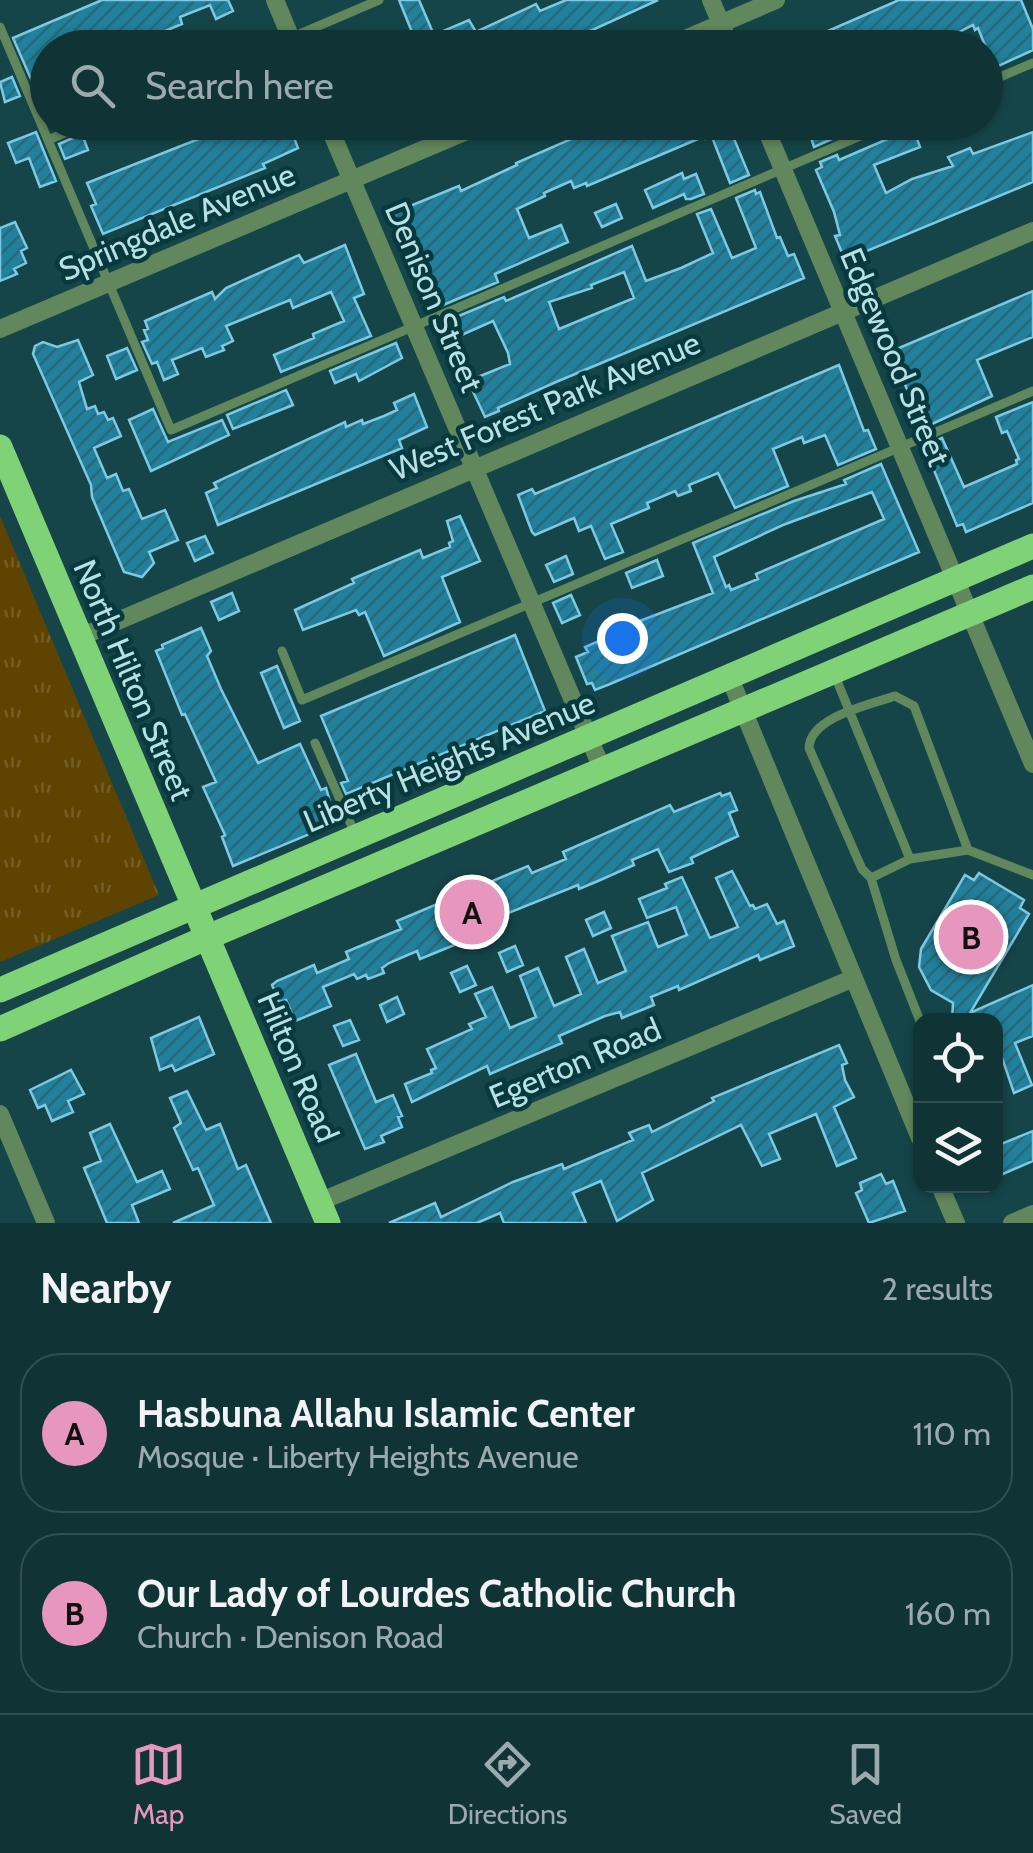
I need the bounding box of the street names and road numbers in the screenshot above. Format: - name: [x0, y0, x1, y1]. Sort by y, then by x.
- street label: Springdale Avenue: [53, 154, 301, 289]
- street label: Denison Street: [377, 196, 492, 398]
- street label: Edgewood Street: [832, 242, 959, 472]
- street label: West Forest Park Avenue: [384, 322, 706, 489]
- street label: North Hilton Street: [65, 554, 202, 806]
- street label: Liberty Heights Avenue: [297, 683, 600, 840]
- street label: Hilton Road: [249, 986, 348, 1148]
- street label: Egerton Road: [483, 1009, 666, 1116]

